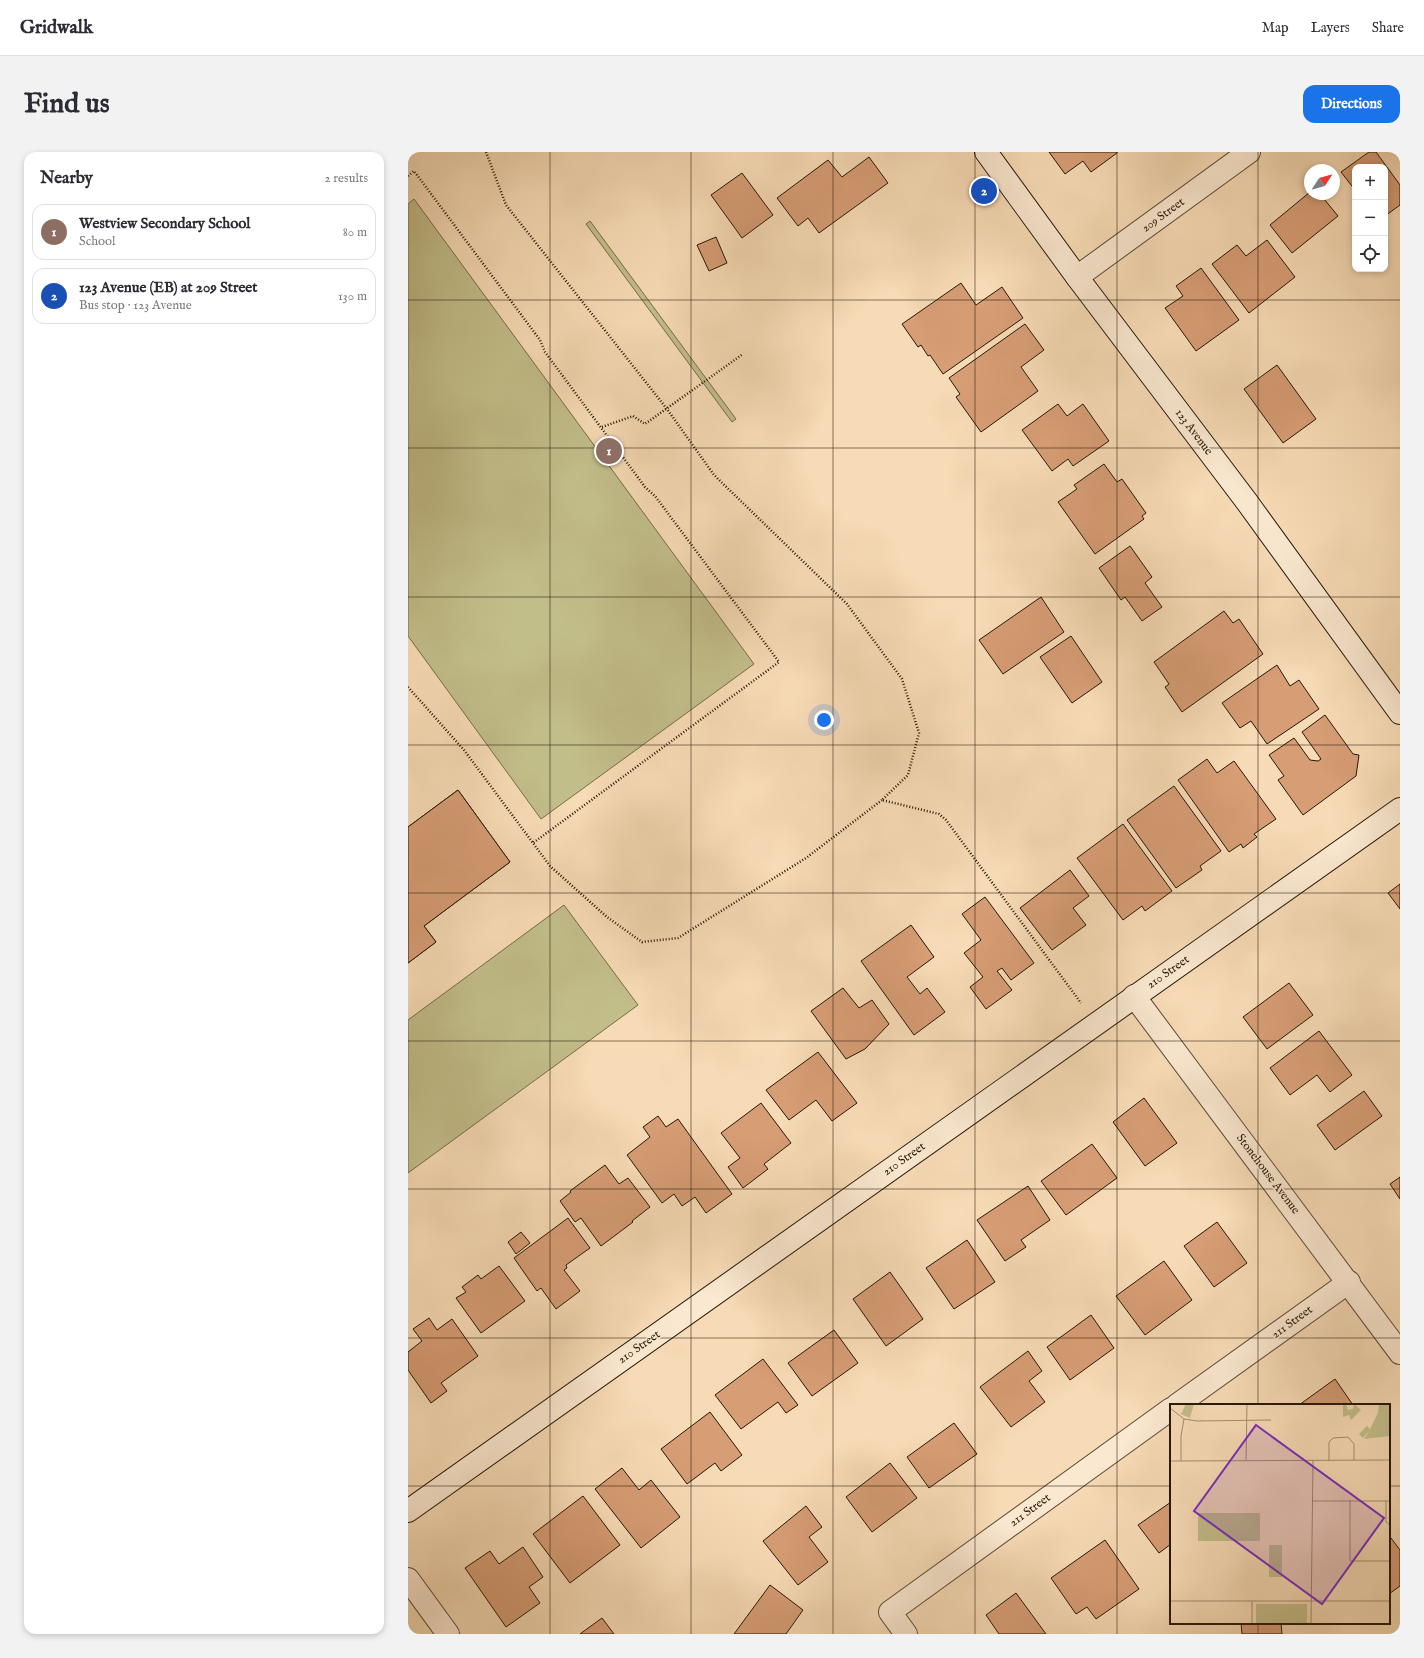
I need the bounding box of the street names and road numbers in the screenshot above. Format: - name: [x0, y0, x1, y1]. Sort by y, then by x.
- street label: 209 Street: [1139, 194, 1187, 236]
- street label: 123 Avenue: [1172, 406, 1216, 458]
- street label: 210 Street: [1144, 952, 1192, 992]
- street label: Stonehouse Avenue: [1233, 1131, 1303, 1217]
- street label: 210 Street: [880, 1139, 928, 1179]
- street label: 211 Street: [1269, 1302, 1315, 1342]
- street label: 210 Street: [615, 1327, 663, 1367]
- street label: 211 Street: [1007, 1490, 1053, 1530]

